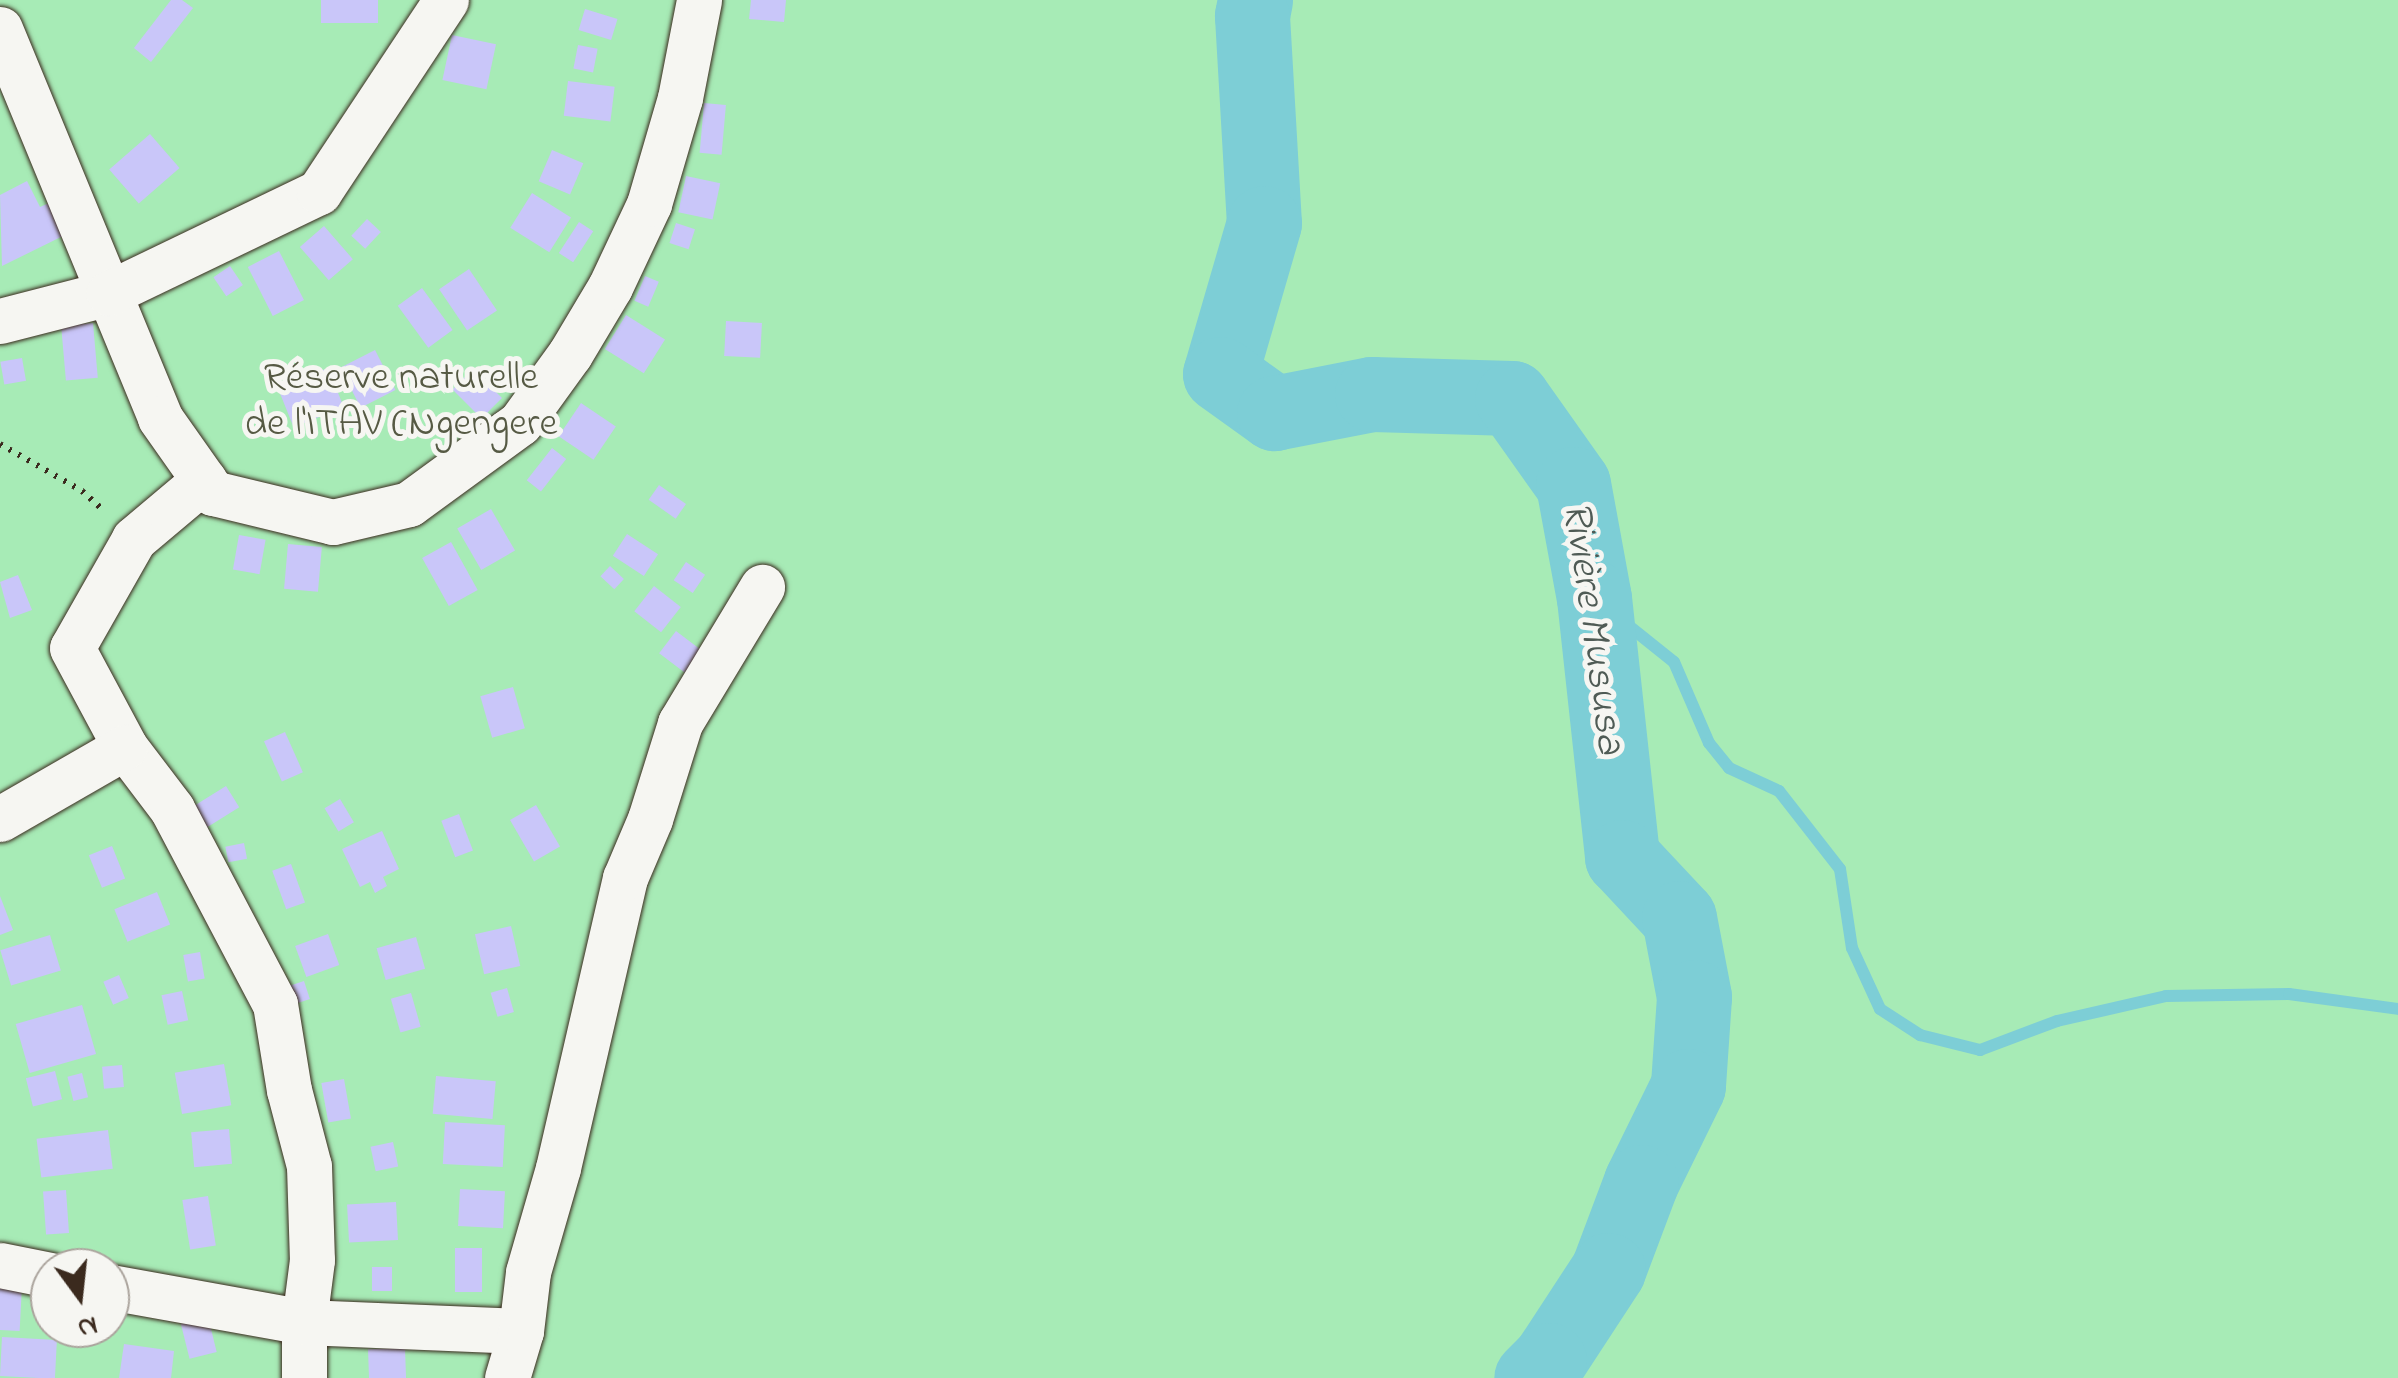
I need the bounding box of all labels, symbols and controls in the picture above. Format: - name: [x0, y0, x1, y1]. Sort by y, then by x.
- park label: Réserve naturelle de l'ITAV (Ngengere: [245, 355, 557, 449]
- water label: Rivière Mususa: [1549, 499, 1635, 757]
- north arrow: [30, 1248, 130, 1348]
- text: N: [73, 1303, 102, 1348]

